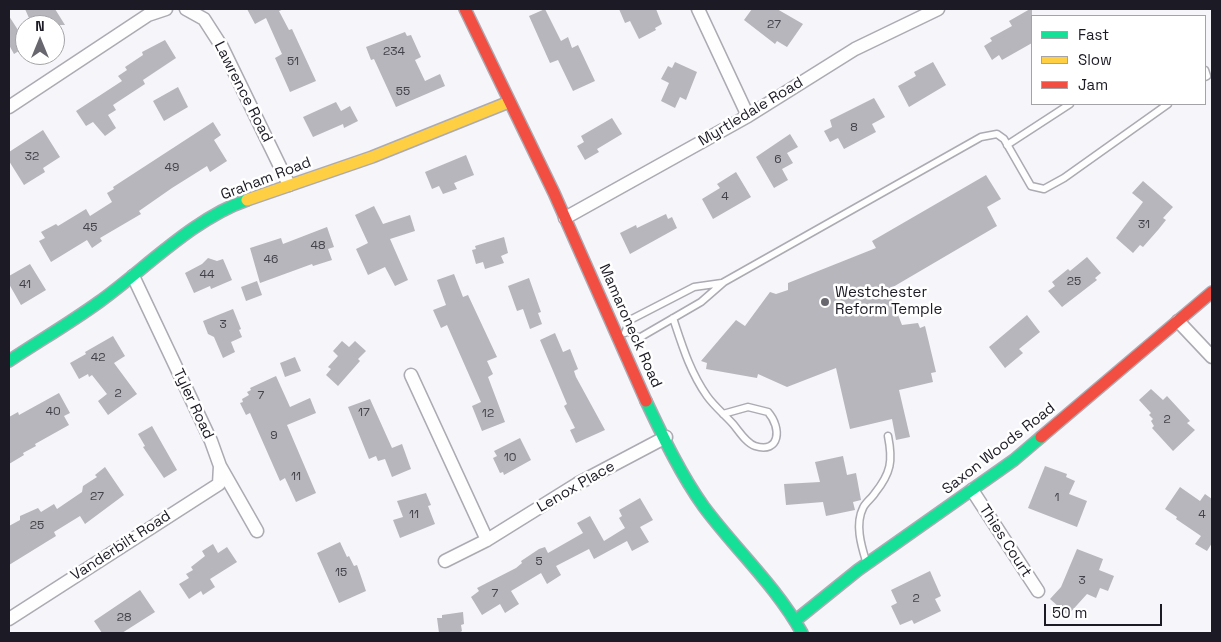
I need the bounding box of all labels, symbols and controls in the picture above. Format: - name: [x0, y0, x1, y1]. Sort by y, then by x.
- north arrow: [15, 15, 65, 65]
- legend: [1031, 15, 1206, 105]
- text: N: [35, 17, 45, 35]
- house number: 27: [767, 18, 781, 32]
- text: Fast: [1078, 25, 1109, 44]
- street label: Lawrence Road: [210, 39, 276, 145]
- house number: 234: [383, 45, 405, 59]
- text: Slow: [1078, 50, 1112, 69]
- house number: 51: [287, 55, 299, 69]
- street label: Myrtledale Road: [695, 74, 807, 150]
- text: Jam: [1078, 75, 1108, 94]
- house number: 55: [396, 85, 410, 99]
- house number: 8: [850, 121, 858, 135]
- house number: 32: [25, 150, 39, 164]
- house number: 6: [774, 153, 782, 167]
- street label: Graham Road: [218, 154, 314, 204]
- house number: 49: [165, 161, 179, 175]
- house number: 4: [721, 190, 729, 204]
- house number: 31: [1138, 218, 1150, 232]
- house number: 45: [83, 221, 97, 235]
- house number: 48: [311, 239, 325, 253]
- house number: 46: [264, 253, 278, 267]
- street label: Mamaroneck Road: [595, 261, 665, 391]
- house number: 44: [200, 268, 214, 282]
- house number: 25: [1067, 275, 1081, 289]
- house number: 41: [19, 278, 31, 292]
- place label: Westchester Reform Temple: [835, 284, 942, 319]
- marker: Westchester Reform Temple: [819, 296, 831, 308]
- house number: 3: [219, 318, 227, 332]
- house number: 42: [91, 351, 105, 365]
- street label: Tyler Road: [169, 366, 217, 442]
- house number: 2: [114, 387, 122, 401]
- house number: 7: [258, 389, 264, 403]
- street label: Saxon Woods Road: [939, 399, 1059, 499]
- house number: 40: [45, 405, 61, 419]
- house number: 17: [358, 406, 370, 420]
- house number: 12: [482, 407, 494, 421]
- house number: 2: [1163, 413, 1171, 427]
- house number: 9: [270, 429, 278, 443]
- house number: 10: [504, 451, 516, 465]
- street label: Lenox Place: [534, 458, 618, 516]
- house number: 11: [291, 470, 301, 484]
- house number: 27: [90, 490, 104, 504]
- house number: 1: [1054, 491, 1060, 505]
- street label: Thies Court: [975, 501, 1035, 581]
- street label: Vanderbilt Road: [68, 507, 174, 585]
- house number: 11: [409, 508, 419, 522]
- house number: 4: [1198, 508, 1206, 522]
- house number: 25: [30, 519, 44, 533]
- house number: 5: [535, 555, 543, 569]
- house number: 15: [335, 566, 347, 580]
- house number: 3: [1078, 574, 1086, 588]
- house number: 7: [492, 587, 498, 601]
- house number: 2: [912, 592, 920, 606]
- scale bar: [1046, 594, 1164, 626]
- text: 50 m: [1052, 603, 1087, 622]
- house number: 28: [117, 611, 131, 625]

